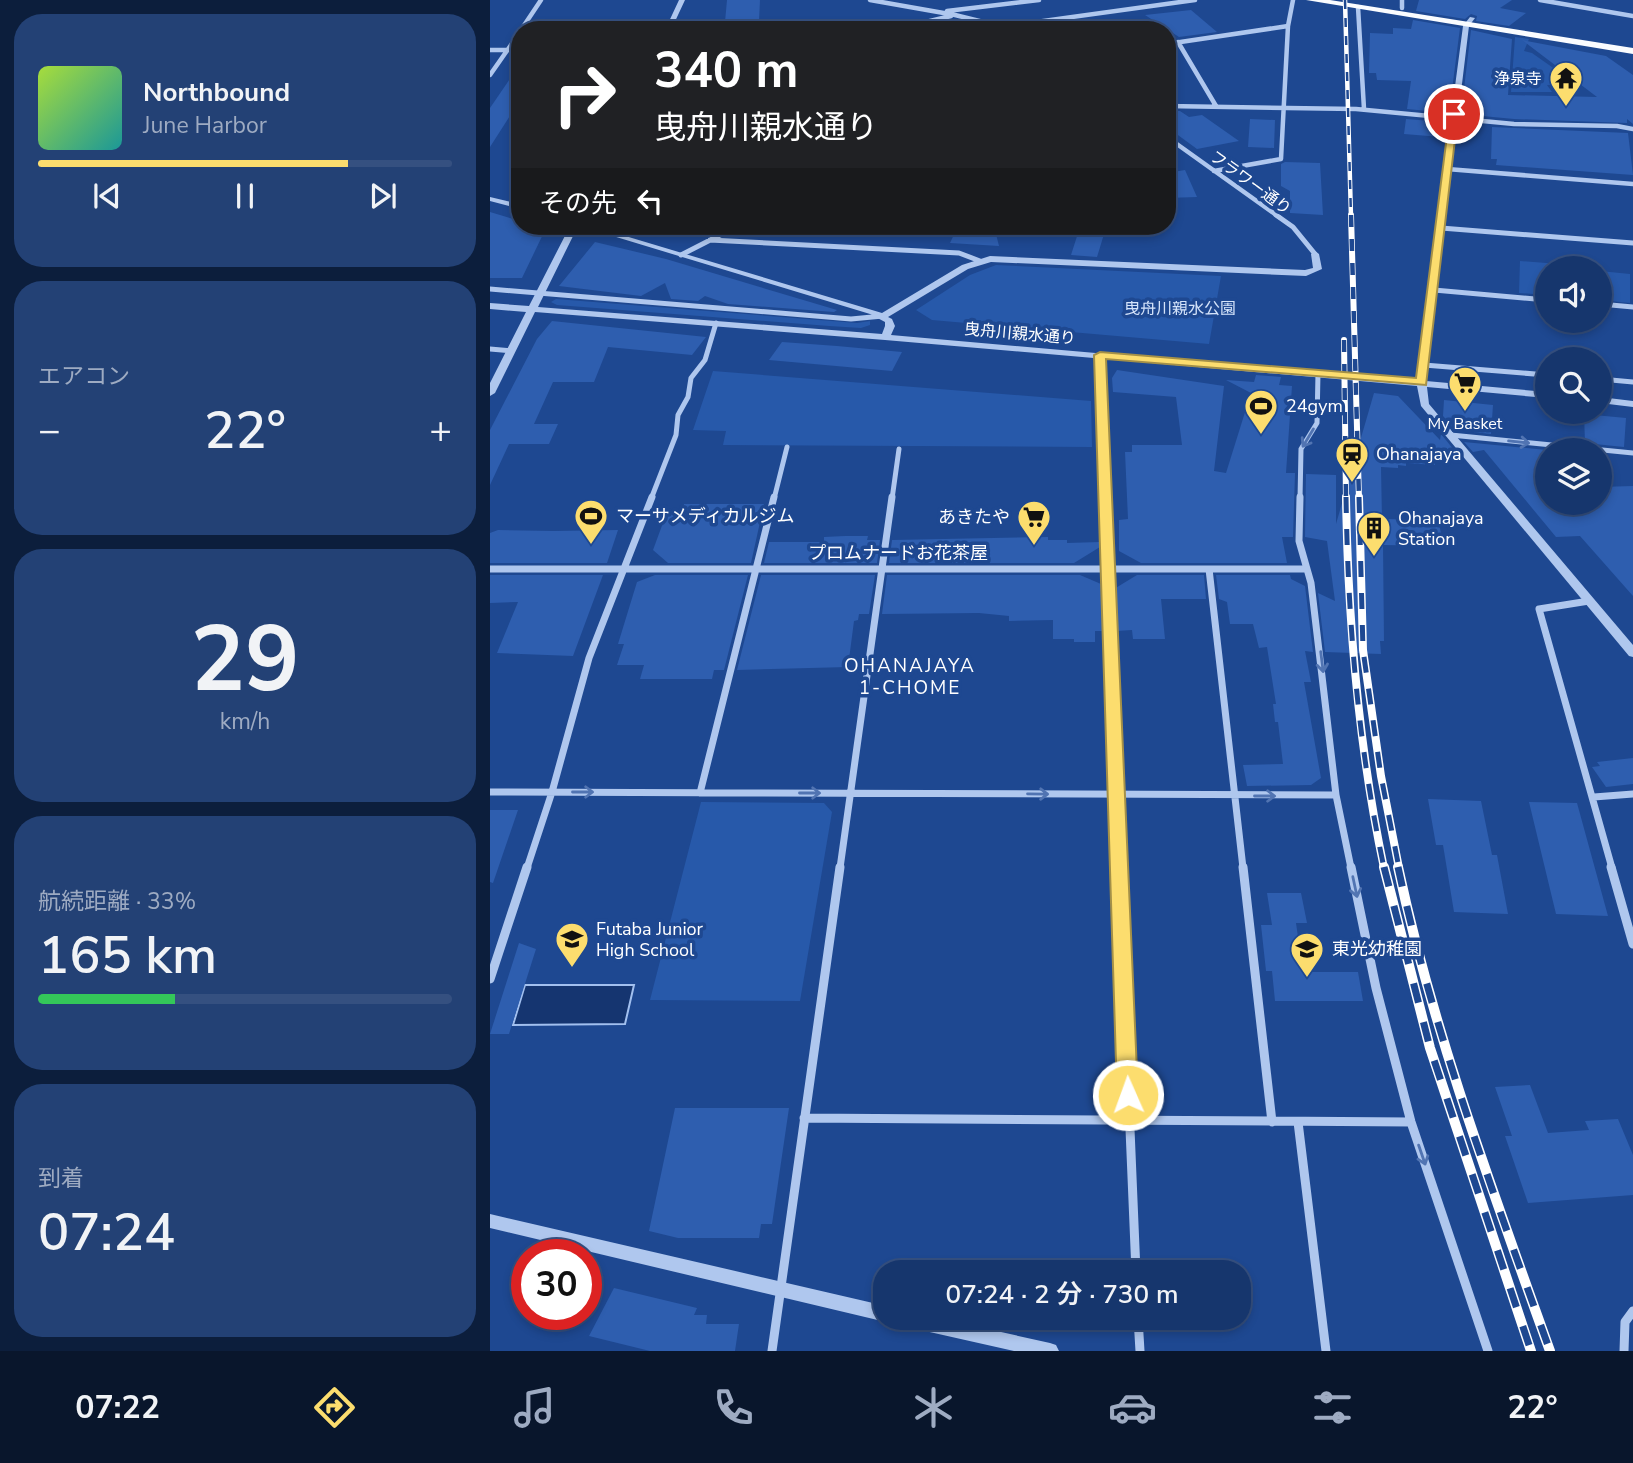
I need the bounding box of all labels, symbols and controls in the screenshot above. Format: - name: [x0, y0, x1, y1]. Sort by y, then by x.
- text: 340 m: [654, 37, 798, 104]
- icon: right: [539, 49, 630, 140]
- temple icon: 浄泉寺: [1547, 59, 1585, 108]
- place label: 浄泉寺: [1494, 68, 1542, 90]
- text: Northbound: [143, 75, 290, 110]
- pin: [1424, 84, 1484, 144]
- icon: arrive: [1435, 95, 1473, 133]
- text: 曳舟川親水通り: [654, 106, 878, 149]
- text: June Harbor: [143, 110, 267, 141]
- street label: フラワー通り: [1205, 146, 1296, 220]
- icon: previous: [88, 177, 126, 215]
- icon: pause: [226, 177, 264, 215]
- icon: next: [364, 177, 402, 215]
- icon: left: [631, 182, 669, 220]
- text: その先: [539, 186, 617, 221]
- map controls: [1535, 256, 1612, 515]
- button: sound: [1535, 256, 1612, 333]
- park label: 曳舟川親水公園: [1124, 298, 1236, 320]
- street label: 曳舟川親水通り: [963, 318, 1077, 350]
- button: search: [1535, 347, 1612, 424]
- text: エアコン: [38, 361, 130, 392]
- supermarket icon: My Basket: [1446, 364, 1484, 413]
- sports icon: 24gym: [1242, 387, 1280, 436]
- place label: 24gym: [1286, 394, 1343, 418]
- text: 22°: [204, 395, 286, 466]
- text: −: [38, 405, 61, 456]
- text: +: [429, 405, 452, 456]
- place label: My Basket: [1428, 413, 1503, 435]
- one-way arrow: [1300, 428, 1314, 448]
- station icon: Ohanajaya: [1333, 435, 1371, 484]
- one-way arrow: [1507, 435, 1530, 448]
- button: layers: [1535, 438, 1612, 515]
- place label: Ohanajaya: [1376, 442, 1462, 466]
- sports icon: マーサメディカルジム: [572, 497, 610, 546]
- supermarket icon: あきたや: [1015, 498, 1053, 547]
- place label: マーサメディカルジム: [616, 504, 794, 528]
- place label: あきたや: [938, 505, 1010, 529]
- place label: Ohanajaya Station: [1398, 506, 1484, 551]
- building icon: Ohanajaya Station: [1355, 509, 1393, 558]
- street label: プロムナードお花茶屋: [808, 541, 988, 565]
- text: 29: [190, 598, 300, 722]
- one-way arrow: [1315, 650, 1328, 673]
- district label: OHANAJAYA 1-CHOME: [844, 653, 976, 701]
- text: km/h: [220, 706, 270, 737]
- one-way arrow: [571, 785, 594, 799]
- one-way arrow: [798, 786, 821, 800]
- one-way arrow: [1026, 787, 1049, 801]
- one-way arrow: [1253, 789, 1276, 803]
- one-way arrow: [1348, 875, 1362, 898]
- text: 航続距離 · 33%: [38, 886, 196, 917]
- place label: Futaba Junior High School: [596, 917, 704, 962]
- text: 165 km: [38, 920, 217, 991]
- school or university icon: Futaba Junior High School: [553, 920, 591, 969]
- school or university icon: 東光幼稚園: [1288, 930, 1326, 979]
- place label: 東光幼稚園: [1332, 937, 1422, 961]
- position arrow: [1091, 1058, 1165, 1132]
- one-way arrow: [1417, 1143, 1429, 1165]
- text: 到着: [38, 1163, 84, 1194]
- text: 07:24: [38, 1197, 175, 1268]
- speed limit sign: 30: [511, 1239, 602, 1330]
- text: 07:24 · 2 分 · 730 m: [946, 1277, 1178, 1312]
- icon: directions: [310, 1383, 359, 1432]
- icon: music: [510, 1383, 559, 1432]
- icon: phone: [709, 1383, 758, 1432]
- icon: climate: [909, 1383, 958, 1432]
- icon: car: [1108, 1383, 1157, 1432]
- icon: filters: [1308, 1383, 1357, 1432]
- text: 07:22: [75, 1386, 160, 1429]
- text: 22°: [1507, 1386, 1558, 1429]

